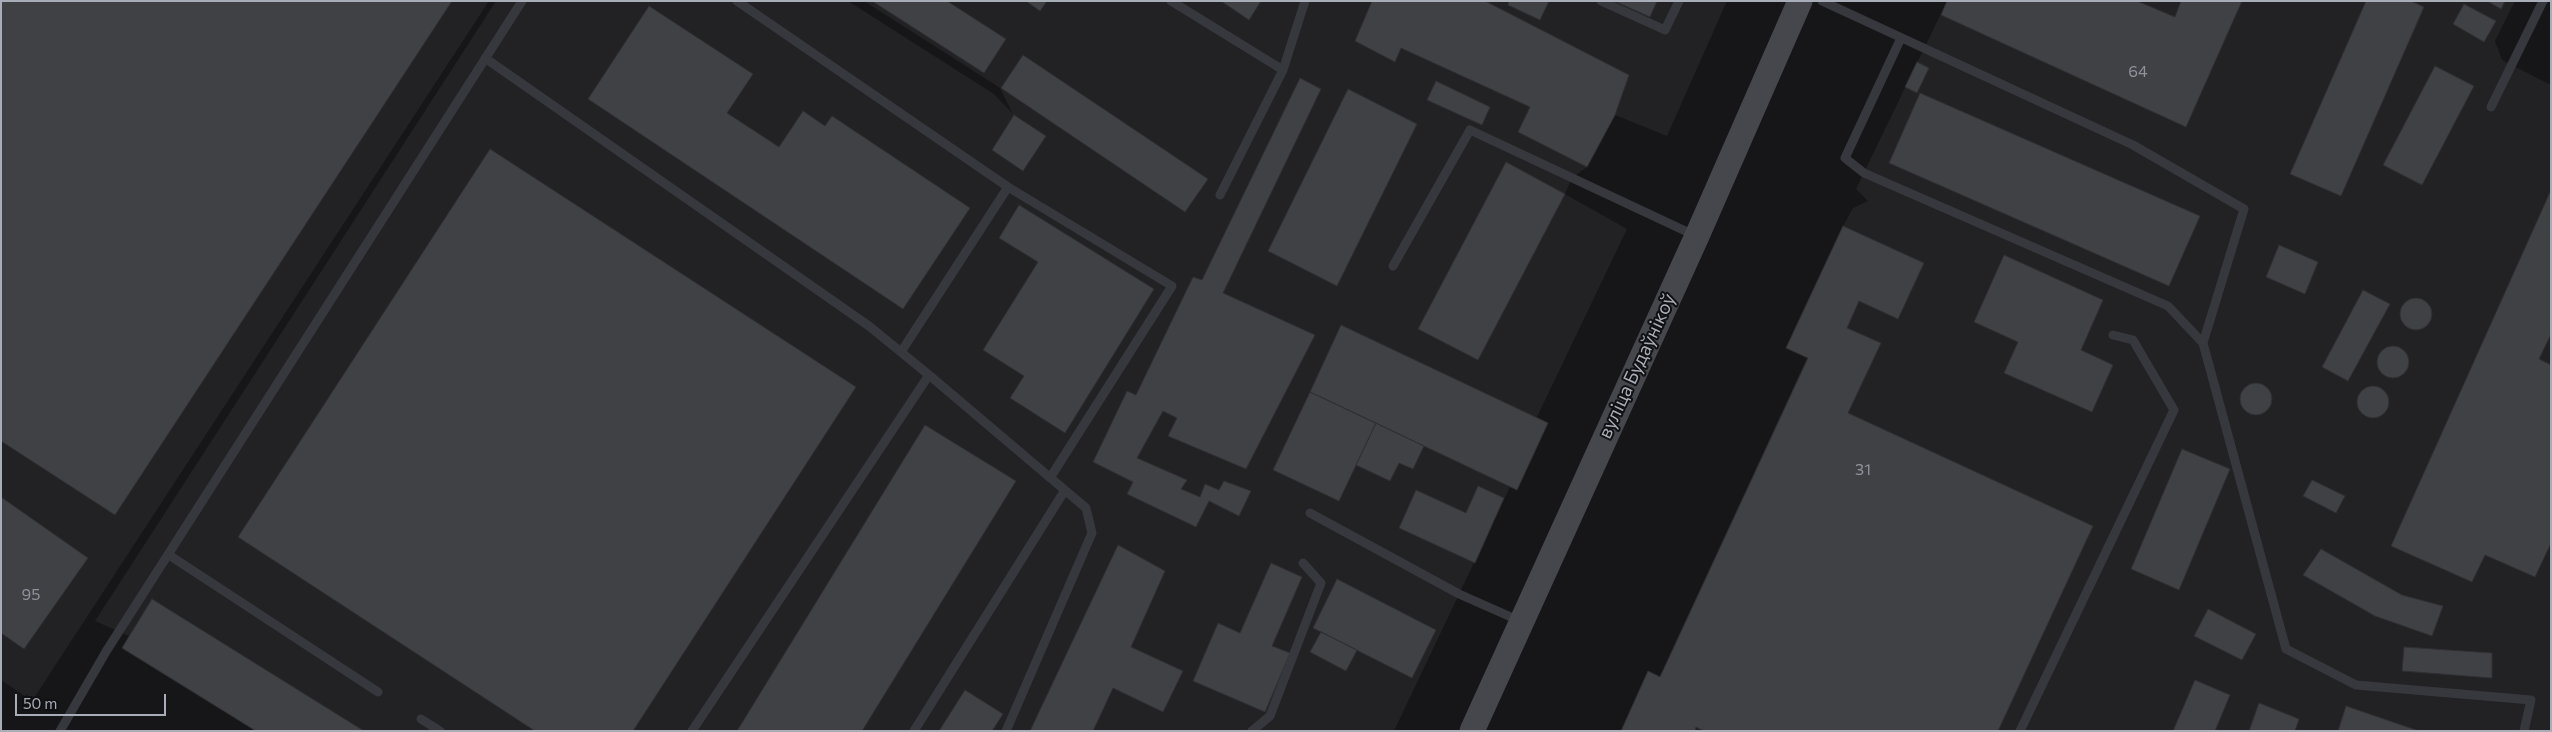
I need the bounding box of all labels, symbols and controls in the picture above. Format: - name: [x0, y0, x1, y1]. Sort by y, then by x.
- house number: 64: [2128, 62, 2148, 82]
- street label: вуліца Будаўнікоў: [1593, 290, 1681, 442]
- house number: 31: [1855, 460, 1871, 480]
- house number: 95: [22, 585, 40, 605]
- scale bar: [18, 684, 169, 716]
- text: 50 m: [23, 694, 57, 712]

